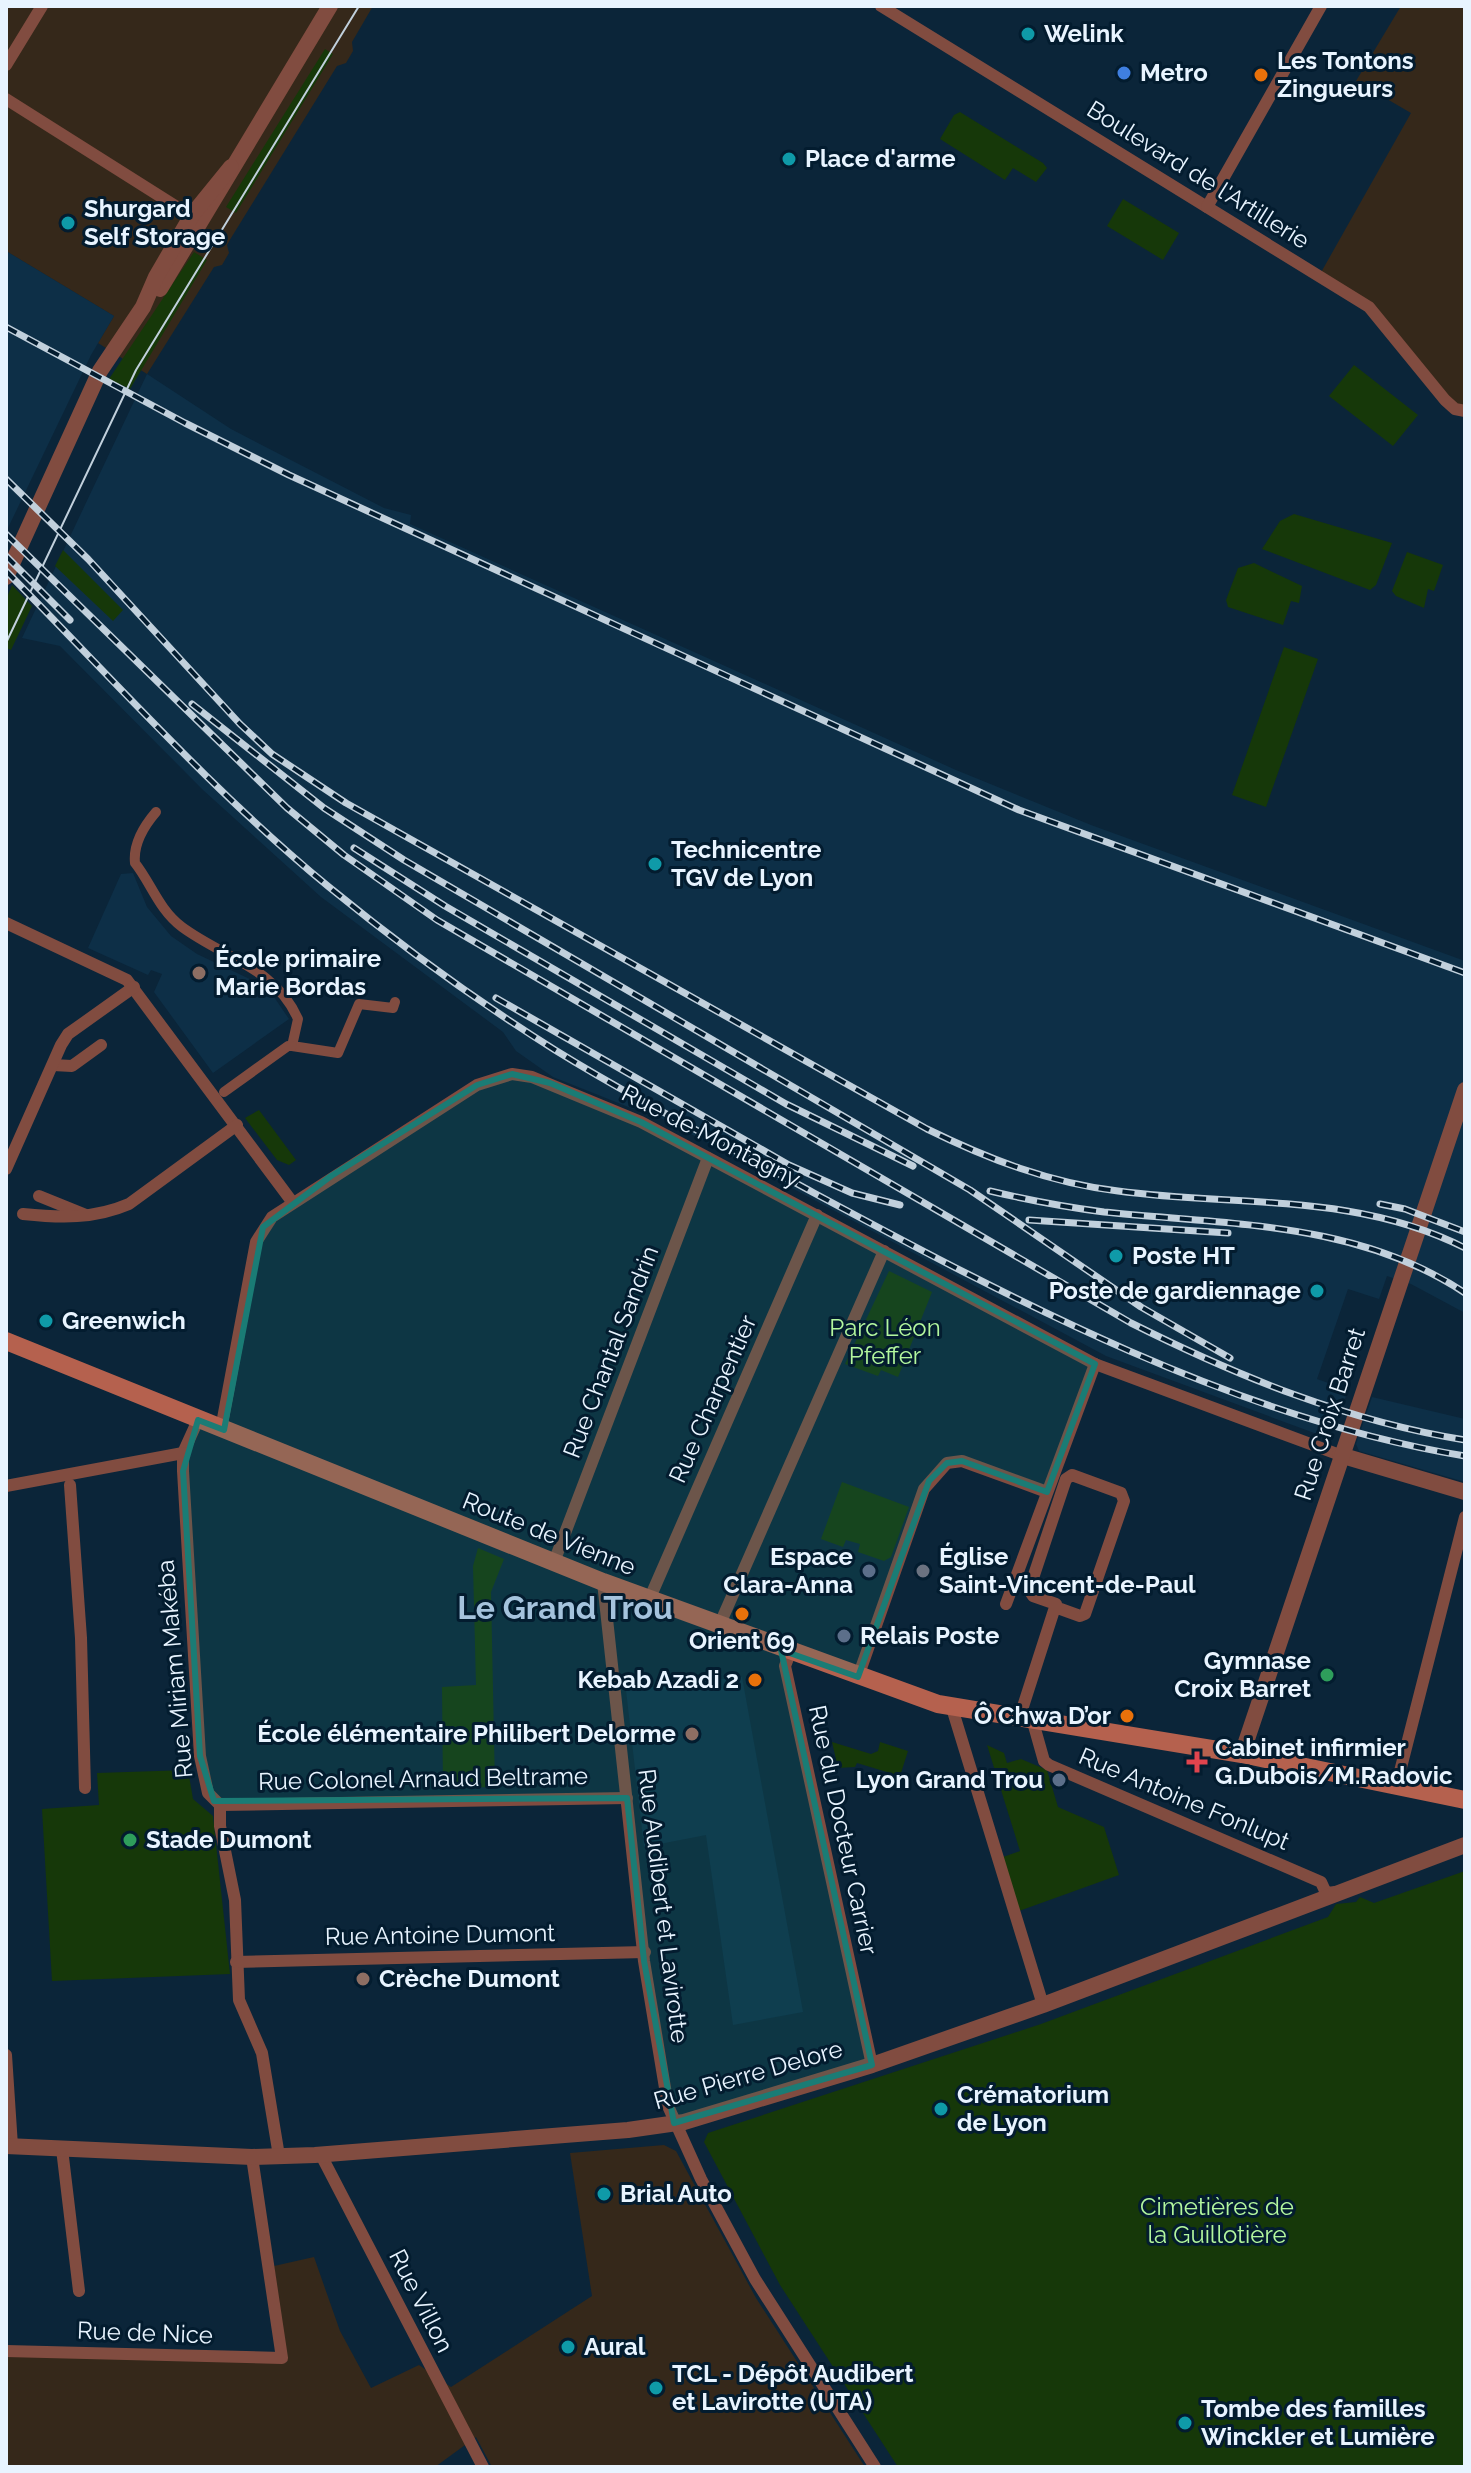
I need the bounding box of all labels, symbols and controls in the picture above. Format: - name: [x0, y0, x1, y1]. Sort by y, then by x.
- place label: Welink: [1044, 19, 1124, 48]
- marker: Welink: [1019, 25, 1037, 43]
- place label: Les Tontons Zingueurs: [1277, 46, 1414, 103]
- place label: Metro: [1140, 58, 1208, 87]
- marker: Metro: [1115, 64, 1133, 82]
- marker: Les Tontons Zingueurs: [1252, 66, 1270, 84]
- street label: Boulevard de l'Artillerie: [1082, 94, 1315, 255]
- place label: Place d'arme: [805, 144, 956, 173]
- marker: Place d'arme: [780, 150, 798, 168]
- place label: Shurgard Self Storage: [84, 194, 225, 251]
- marker: Shurgard Self Storage: [59, 214, 77, 232]
- place label: Technicentre TGV de Lyon: [671, 835, 821, 892]
- marker: Technicentre TGV de Lyon: [646, 855, 664, 873]
- place label: École primaire Marie Bordas: [215, 944, 381, 1001]
- marker: École primaire Marie Bordas: [190, 964, 208, 982]
- street label: Rue de Montagny: [617, 1078, 805, 1193]
- place label: Poste HT: [1132, 1241, 1235, 1270]
- street label: Rue Chantal Sandrin: [557, 1242, 664, 1462]
- marker: Poste HT: [1107, 1247, 1125, 1265]
- place label: Poste de gardiennage: [1049, 1276, 1301, 1305]
- marker: Poste de gardiennage: [1308, 1282, 1326, 1300]
- place label: Greenwich: [62, 1306, 186, 1335]
- street label: Rue Charpentier: [663, 1310, 763, 1487]
- marker: Greenwich: [37, 1312, 55, 1330]
- park label: Parc Léon Pfeffer: [829, 1313, 941, 1370]
- street label: Rue Croix Barret: [1288, 1324, 1371, 1504]
- street label: Route de Vienne: [459, 1486, 640, 1581]
- place label: Espace Clara-Anna: [723, 1542, 853, 1599]
- place label: Église Saint-Vincent-de-Paul: [939, 1542, 1196, 1599]
- street label: Rue Miriam Makéba: [151, 1559, 198, 1779]
- marker: Espace Clara-Anna: [860, 1562, 878, 1580]
- marker: Église Saint-Vincent-de-Paul: [914, 1562, 932, 1580]
- district label: Le Grand Trou: [457, 1589, 673, 1626]
- marker: Orient 69: [733, 1605, 751, 1623]
- place label: Relais Poste: [860, 1621, 1000, 1650]
- place label: Orient 69: [689, 1626, 795, 1655]
- marker: Relais Poste: [835, 1627, 853, 1645]
- place label: Gymnase Croix Barret: [1174, 1646, 1311, 1703]
- place label: Kebab Azadi 2: [578, 1665, 739, 1694]
- marker: Gymnase Croix Barret: [1318, 1666, 1336, 1684]
- marker: Kebab Azadi 2: [746, 1671, 764, 1689]
- place label: Ô Chwa D’or: [974, 1701, 1111, 1730]
- street label: Rue du Docteur Carrier: [803, 1703, 884, 1958]
- marker: Ô Chwa D’or: [1118, 1707, 1136, 1725]
- place label: École élémentaire Philibert Delorme: [257, 1719, 676, 1748]
- marker: École élémentaire Philibert Delorme: [683, 1725, 701, 1743]
- place label: Cabinet infirmier G.Dubois/M.Radovic: [1215, 1733, 1453, 1790]
- street label: Rue Antoine Fonlupt: [1075, 1741, 1294, 1856]
- marker: Cabinet infirmier G.Dubois/M.Radovic: [1186, 1751, 1208, 1773]
- street label: Rue Colonel Arnaud Beltrame: [258, 1761, 588, 1796]
- place label: Lyon Grand Trou: [855, 1765, 1043, 1794]
- street label: Rue Audibert et Lavirotte: [632, 1767, 695, 2045]
- marker: Lyon Grand Trou: [1050, 1771, 1068, 1789]
- place label: Stade Dumont: [146, 1825, 312, 1854]
- marker: Stade Dumont: [121, 1831, 139, 1849]
- street label: Rue Antoine Dumont: [324, 1918, 555, 1951]
- place label: Crèche Dumont: [379, 1964, 560, 1993]
- marker: Crèche Dumont: [354, 1970, 372, 1988]
- street label: Rue Pierre Delore: [650, 2034, 846, 2115]
- place label: Crématorium de Lyon: [957, 2080, 1109, 2137]
- marker: Crématorium de Lyon: [932, 2100, 950, 2118]
- place label: Brial Auto: [620, 2179, 732, 2208]
- marker: Brial Auto: [595, 2185, 613, 2203]
- park label: Cimetières de la Guillotière: [1140, 2192, 1294, 2249]
- street label: Rue Villon: [383, 2244, 460, 2357]
- street label: Rue de Nice: [77, 2316, 213, 2349]
- place label: Aural: [584, 2332, 646, 2361]
- marker: Aural: [559, 2338, 577, 2356]
- place label: TCL - Dépôt Audibert et Lavirotte (UTA): [672, 2359, 914, 2416]
- marker: TCL - Dépôt Audibert et Lavirotte (UTA): [647, 2379, 665, 2397]
- place label: Tombe des familles Winckler et Lumière: [1201, 2394, 1435, 2451]
- marker: Tombe des familles Winckler et Lumière: [1176, 2414, 1194, 2432]

